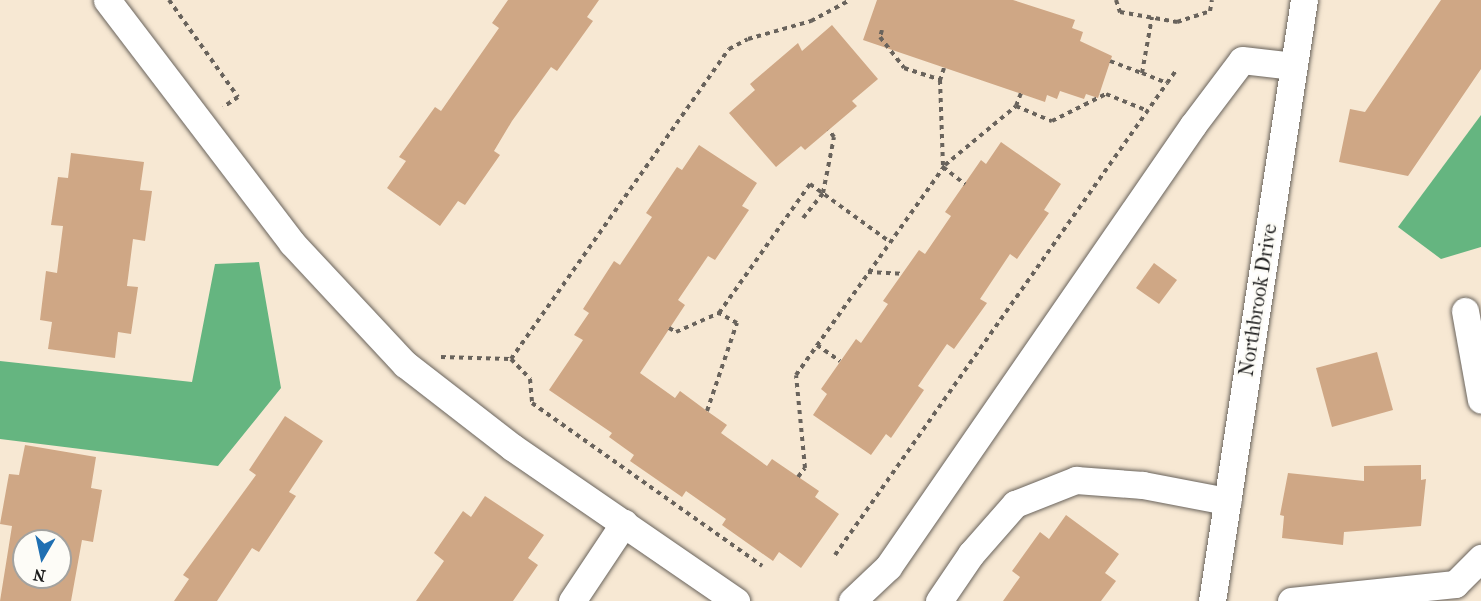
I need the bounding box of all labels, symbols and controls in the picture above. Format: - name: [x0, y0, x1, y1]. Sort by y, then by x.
- street label: Northbrook Drive: [1234, 222, 1282, 378]
- north arrow: [12, 529, 72, 589]
- text: N: [32, 565, 47, 586]

